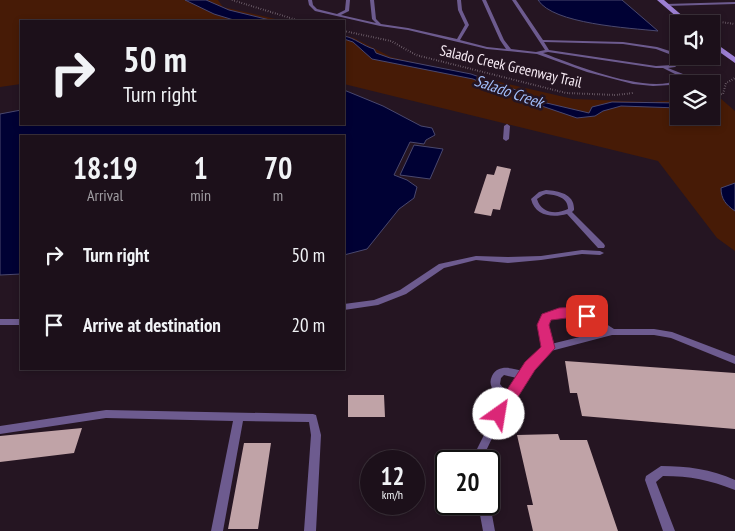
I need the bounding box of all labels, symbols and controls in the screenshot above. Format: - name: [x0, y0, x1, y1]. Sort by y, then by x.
- map controls: [670, 15, 720, 125]
- button: sound: [670, 15, 720, 65]
- text: 50 m: [123, 36, 187, 82]
- icon: right: [40, 40, 105, 105]
- street label: Salado Creek Greenway Trail: [438, 41, 584, 91]
- water label: Salado Creek: [472, 70, 546, 112]
- button: layers: [670, 75, 720, 125]
- text: Turn right: [123, 80, 197, 108]
- text: 18:19: [73, 148, 138, 187]
- text: 1: [193, 148, 208, 187]
- text: 70: [264, 148, 292, 187]
- text: Arrival: [87, 185, 123, 205]
- text: min: [190, 185, 211, 205]
- text: m: [273, 185, 283, 205]
- icon: right: [40, 241, 68, 269]
- text: Turn right: [83, 243, 149, 267]
- text: 50 m: [292, 243, 325, 267]
- pin: [566, 295, 608, 337]
- icon: arrive: [573, 302, 601, 330]
- icon: arrive: [40, 311, 68, 339]
- text: Arrive at destination: [83, 313, 221, 337]
- text: 20 m: [292, 313, 325, 337]
- position arrow: [472, 387, 524, 439]
- speed limit sign: 20: [435, 450, 500, 515]
- text: 12: [381, 460, 404, 492]
- text: km/h: [382, 487, 403, 502]

